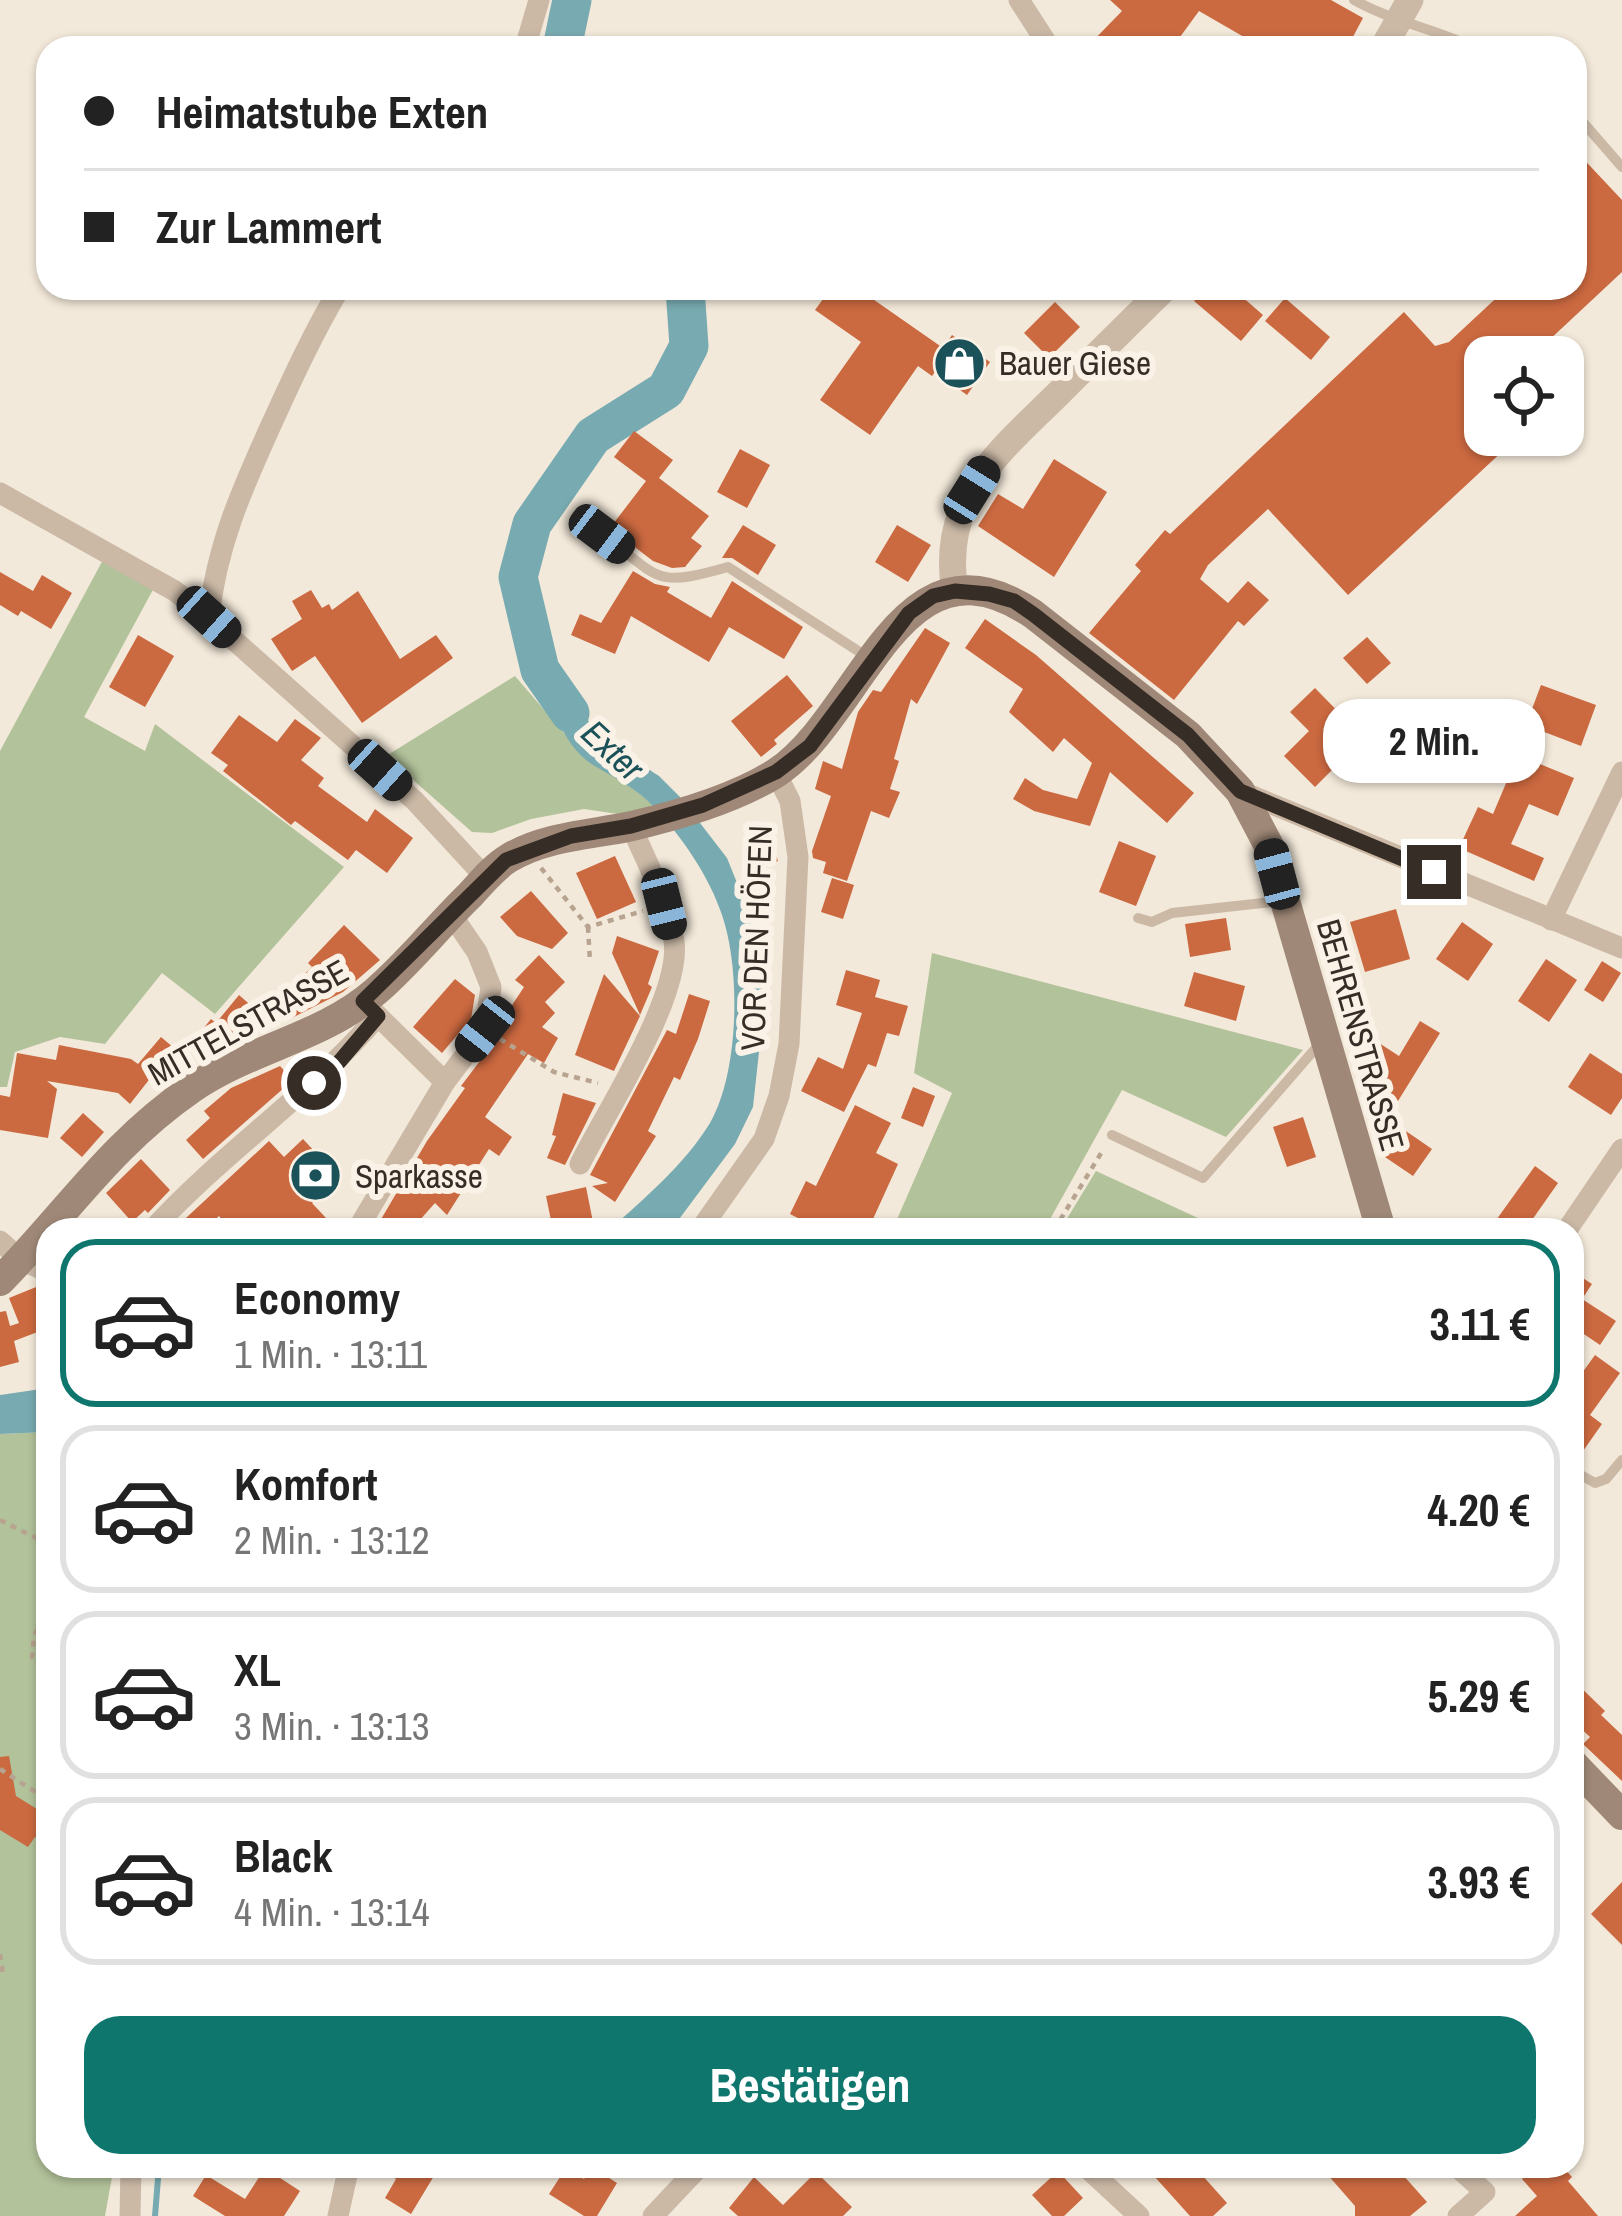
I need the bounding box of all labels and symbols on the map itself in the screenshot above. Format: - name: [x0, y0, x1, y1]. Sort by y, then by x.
- shop icon: Bauer Giese: [932, 335, 988, 391]
- place label: Bauer Giese: [999, 341, 1151, 385]
- car: [938, 450, 1006, 530]
- car: [562, 498, 642, 570]
- car: [170, 580, 248, 654]
- callout: 2 Min.: [1323, 698, 1545, 782]
- water label: Exter: [571, 709, 655, 792]
- car: [341, 733, 419, 807]
- street label: VOR DEN HÖFEN: [730, 825, 782, 1051]
- car: [1250, 835, 1304, 913]
- route end: [1407, 845, 1461, 899]
- car: [638, 865, 690, 943]
- street label: BEHRENSTRASSE: [1307, 914, 1415, 1156]
- street label: MITTELSTRASSE: [140, 949, 356, 1095]
- car: [449, 990, 521, 1068]
- route start: [287, 1056, 341, 1110]
- bank icon: Sparkasse: [288, 1148, 344, 1204]
- place label: Sparkasse: [355, 1154, 483, 1198]

